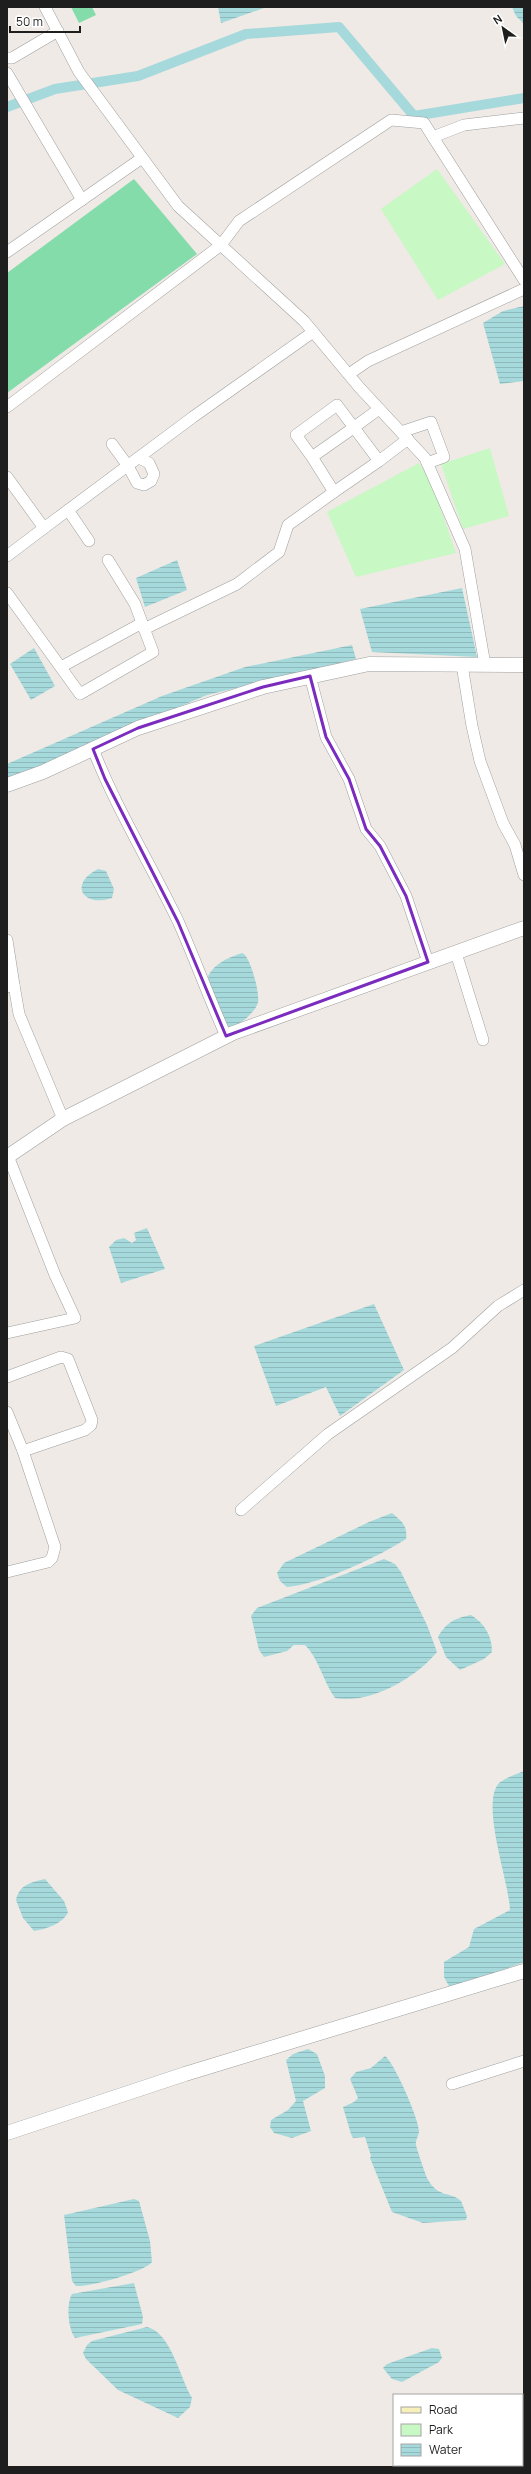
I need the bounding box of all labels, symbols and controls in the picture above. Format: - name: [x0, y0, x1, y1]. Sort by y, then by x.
- scale bar: [10, 8, 80, 34]
- north arrow: [483, 8, 523, 48]
- text: N: [490, 11, 505, 28]
- text: 50 m: [16, 13, 43, 30]
- legend: [393, 2394, 523, 2466]
- text: Road: [429, 2401, 457, 2418]
- text: Park: [429, 2421, 454, 2438]
- text: Water: [429, 2441, 463, 2458]

